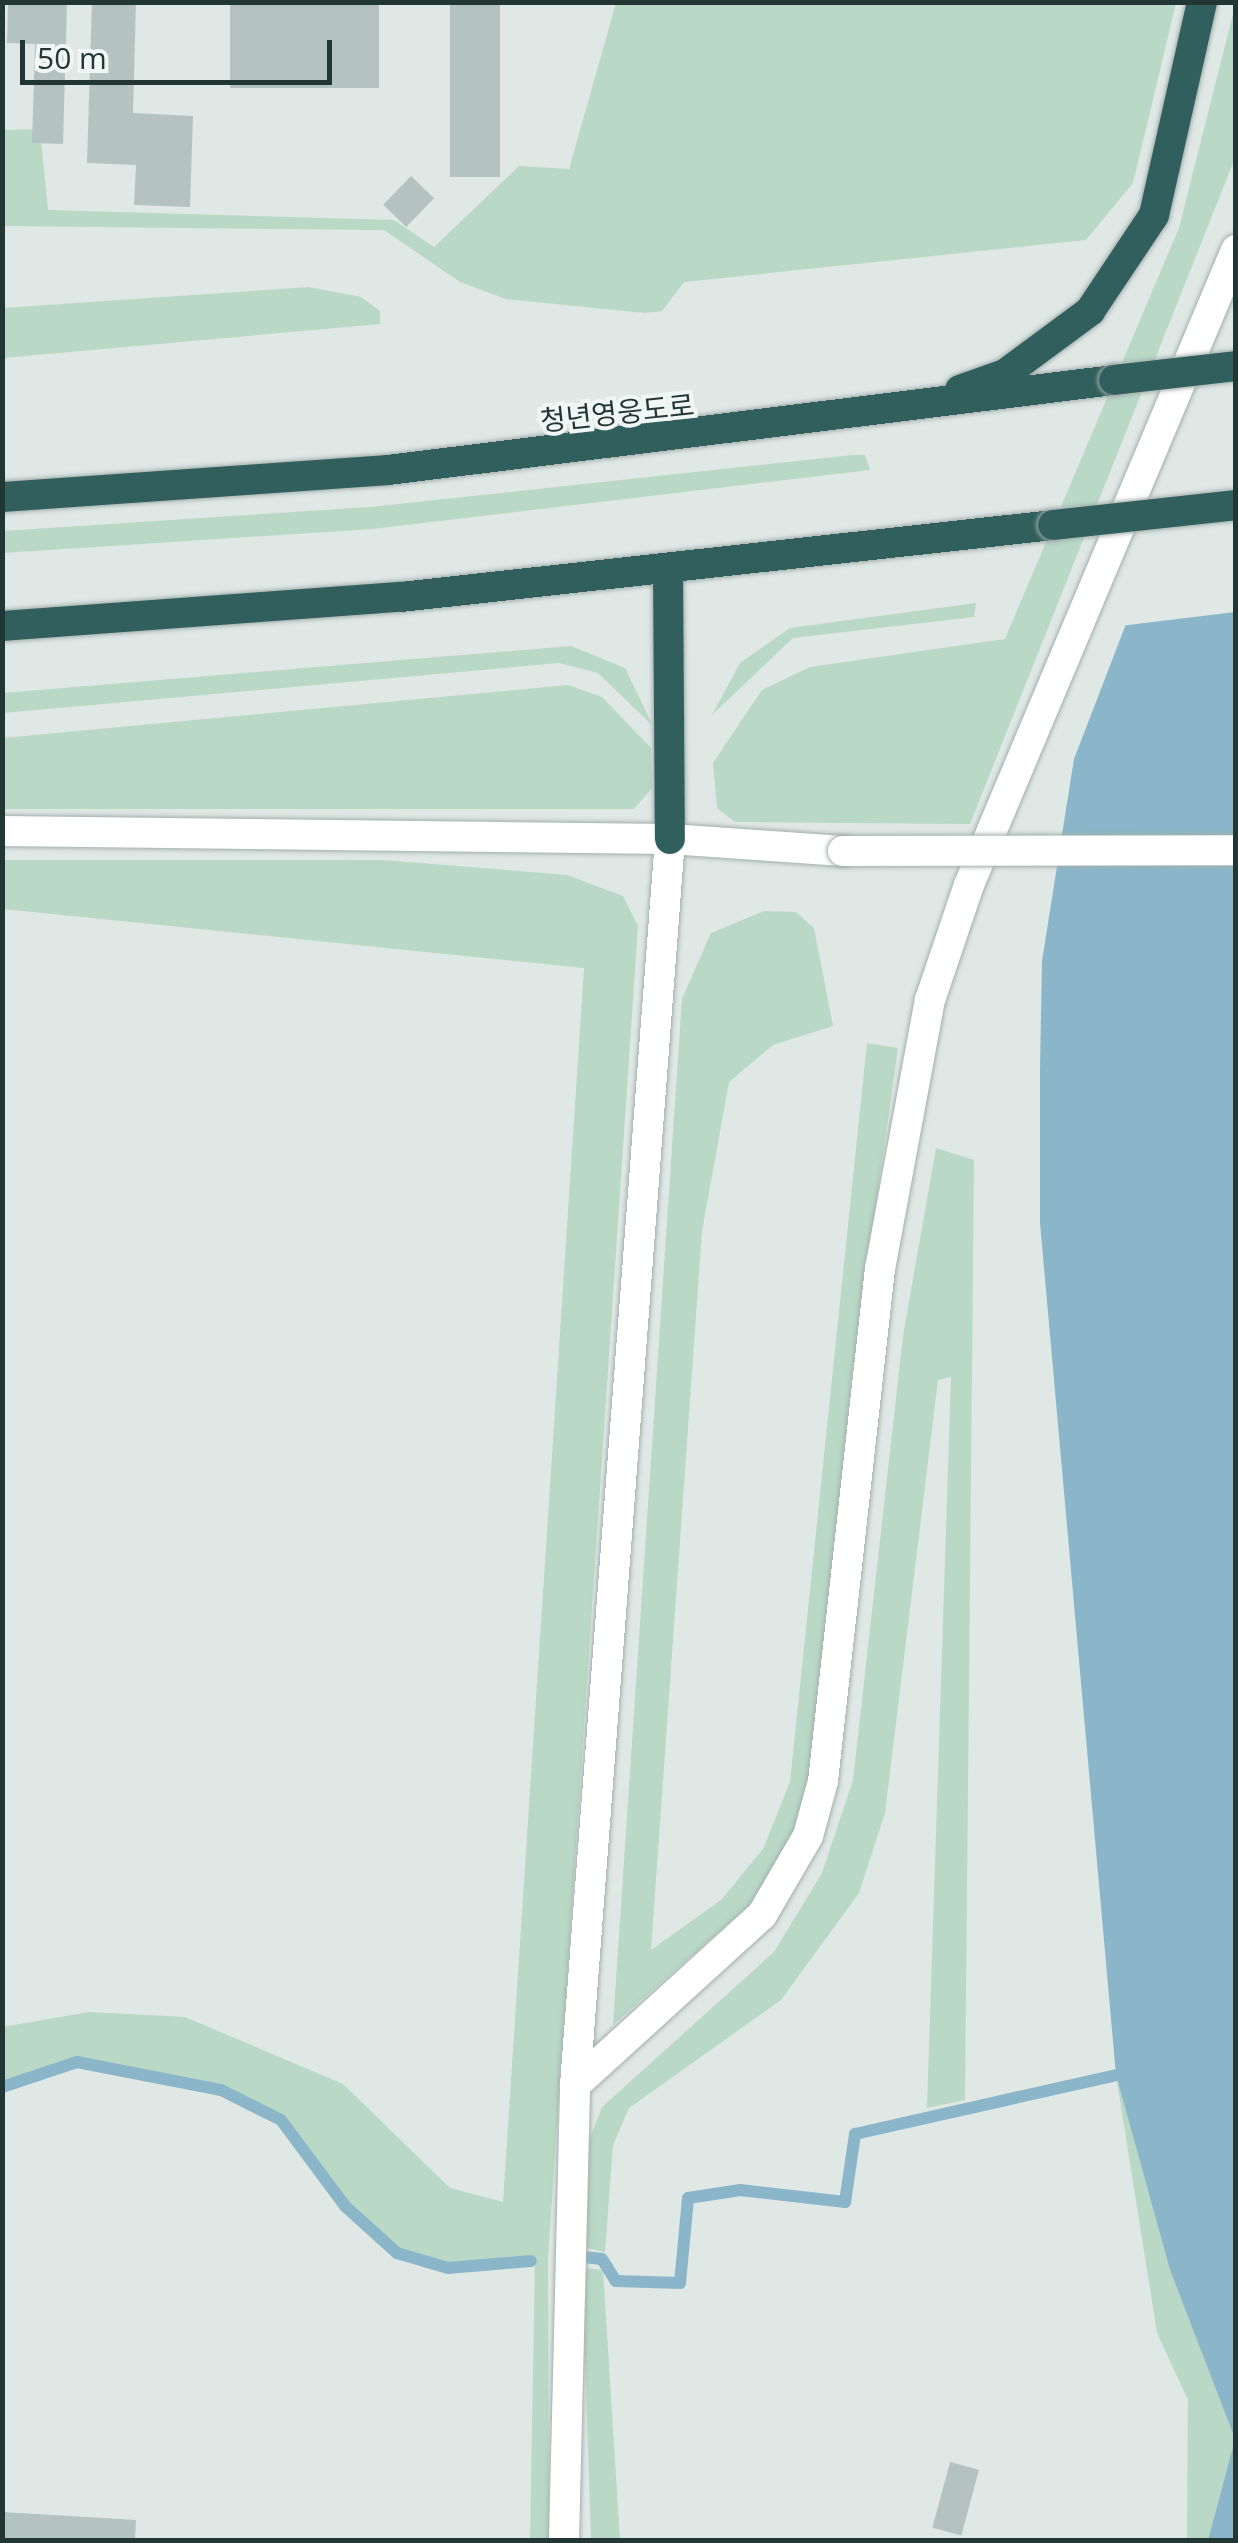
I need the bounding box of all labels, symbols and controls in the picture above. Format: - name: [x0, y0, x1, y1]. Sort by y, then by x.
- scale bar: [25, 20, 338, 82]
- text: 50 m: [37, 37, 107, 78]
- street label: 청년영웅도로: [538, 387, 696, 437]

